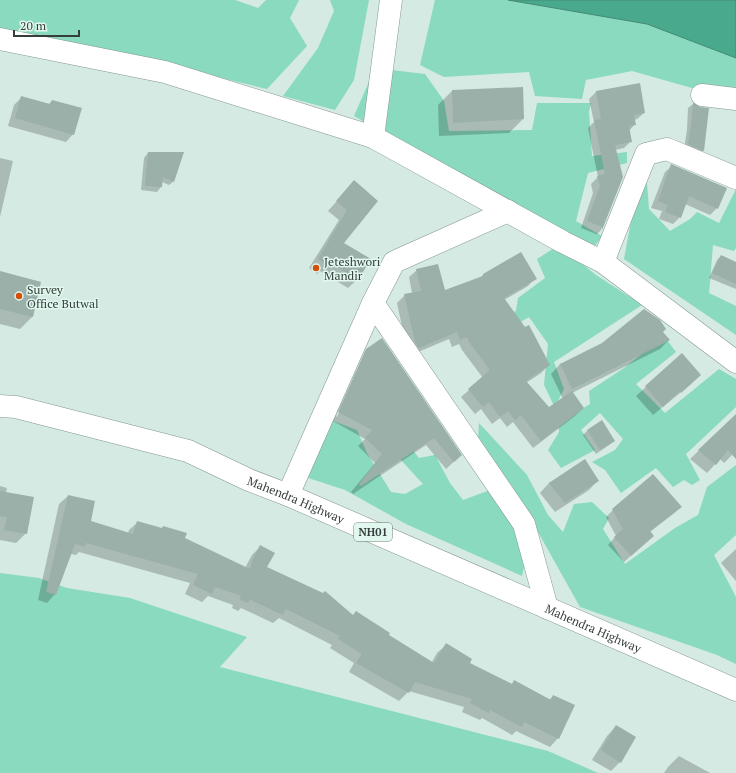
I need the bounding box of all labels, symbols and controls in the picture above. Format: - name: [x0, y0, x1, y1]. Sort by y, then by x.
- scale bar: [14, 12, 79, 38]
- text: 20 m: [20, 18, 47, 33]
- place label: Jeteshwori Mandir: [324, 254, 381, 283]
- marker: Jeteshwori Mandir: [311, 263, 321, 273]
- place label: Survey Office Butwal: [27, 282, 99, 311]
- marker: Survey Office Butwal: [14, 291, 24, 301]
- street label: Mahendra Highway: [245, 473, 348, 527]
- road number: NH01: [354, 523, 392, 541]
- street label: Mahendra Highway: [543, 600, 645, 656]

